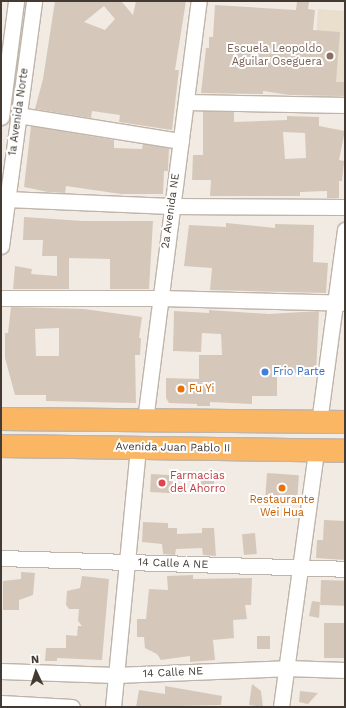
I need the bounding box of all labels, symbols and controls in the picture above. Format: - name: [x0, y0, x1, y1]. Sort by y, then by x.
- place label: Escuela Leopoldo Aguilar Oseguera: [227, 43, 322, 69]
- marker: Escuela Leopoldo Aguilar Oseguera: [325, 51, 335, 61]
- street label: 1a Avenida Norte: [6, 67, 32, 157]
- street label: 2a Avenida NE: [159, 172, 183, 250]
- place label: Frio Parte: [273, 365, 325, 379]
- marker: Frio Parte: [260, 367, 270, 377]
- place label: Fu Yi: [189, 382, 215, 396]
- marker: Fu Yi: [176, 384, 186, 394]
- street label: Avenida Juan Pablo II: [115, 440, 231, 456]
- place label: Farmacias del Ahorro: [170, 470, 226, 496]
- marker: Farmacias del Ahorro: [157, 478, 167, 488]
- marker: Restaurante Wei Hua: [277, 483, 287, 493]
- place label: Restaurante Wei Hua: [249, 494, 315, 520]
- street label: 14 Calle A NE: [137, 556, 209, 572]
- north arrow: [16, 652, 56, 692]
- text: N: [31, 653, 40, 666]
- street label: 14 Calle NE: [142, 665, 204, 681]

